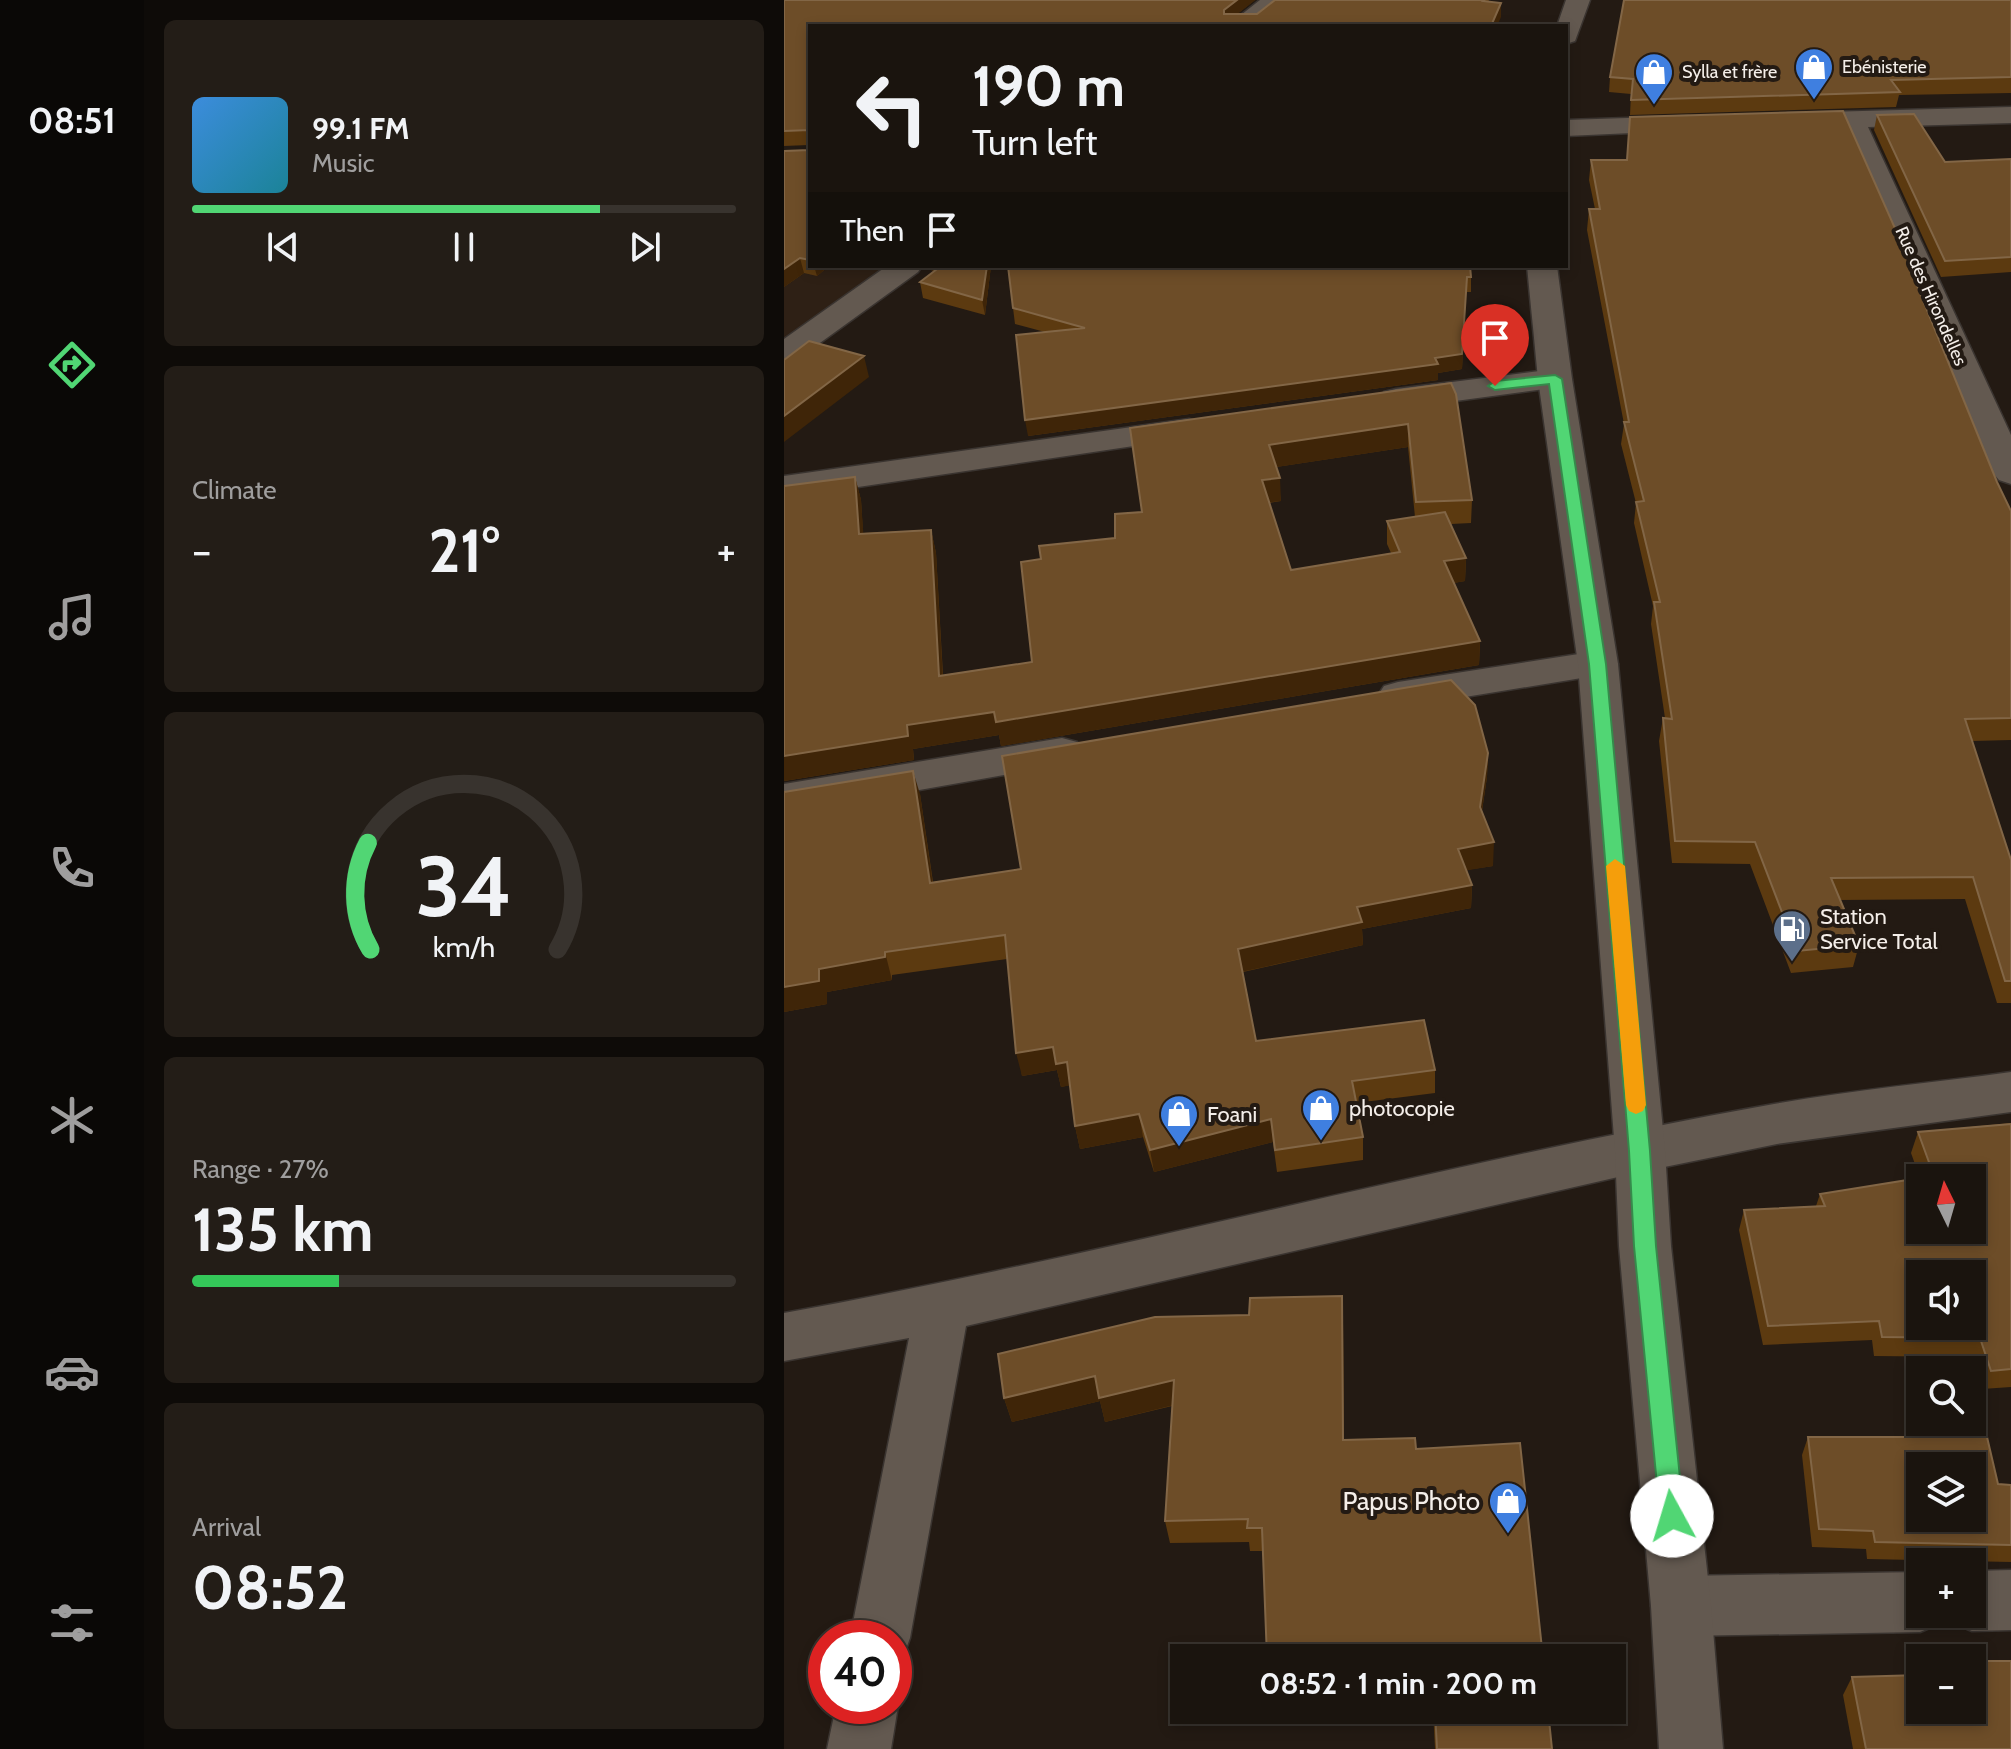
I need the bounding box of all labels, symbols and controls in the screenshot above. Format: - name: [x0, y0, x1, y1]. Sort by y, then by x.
- shop icon: Ebénisterie: [1793, 46, 1835, 101]
- shop icon: Sylla et frère: [1633, 51, 1675, 106]
- text: 190 m: [972, 52, 1125, 120]
- icon: left: [840, 56, 944, 160]
- place label: Ebénisterie: [1842, 56, 1926, 78]
- place label: Sylla et frère: [1682, 61, 1777, 83]
- text: 08:51: [28, 98, 116, 142]
- text: 99.1 FM: [312, 110, 409, 147]
- text: Turn left: [972, 120, 1097, 164]
- text: Music: [312, 147, 375, 179]
- icon: arrive: [920, 208, 964, 252]
- text: Then: [840, 212, 904, 249]
- street label: Rue des Hirondelles: [1890, 223, 1972, 369]
- icon: previous: [261, 225, 305, 269]
- icon: pause: [442, 225, 486, 269]
- icon: next: [623, 225, 667, 269]
- pin: [1461, 304, 1529, 386]
- icon: arrive: [1473, 316, 1517, 360]
- icon: directions: [44, 337, 100, 393]
- text: Climate: [192, 474, 277, 506]
- text: 21°: [428, 514, 500, 587]
- text: −: [192, 524, 211, 577]
- text: +: [717, 524, 736, 577]
- icon: music: [44, 589, 100, 645]
- text: 34: [416, 836, 512, 937]
- icon: phone: [44, 840, 100, 896]
- place label: Station Service Total: [1820, 903, 1939, 955]
- fuel station icon: Station Service Total: [1771, 908, 1813, 963]
- text: km/h: [433, 930, 495, 965]
- shop icon: photocopie: [1300, 1087, 1342, 1142]
- icon: climate: [44, 1092, 100, 1148]
- shop icon: Foani: [1158, 1093, 1200, 1148]
- place label: photocopie: [1349, 1095, 1455, 1122]
- place label: Foani: [1207, 1101, 1257, 1128]
- text: Range · 27%: [192, 1153, 329, 1185]
- north arrow: [1906, 1164, 1986, 1244]
- map controls: [1906, 1164, 1986, 1724]
- text: 135 km: [192, 1193, 373, 1266]
- button: sound: [1906, 1260, 1986, 1340]
- icon: car: [44, 1344, 100, 1400]
- button: search: [1906, 1356, 1986, 1436]
- button: layers: [1906, 1452, 1986, 1532]
- position arrow: [1630, 1474, 1714, 1558]
- shop icon: Papus Photo: [1487, 1480, 1529, 1535]
- place label: Papus Photo: [1342, 1485, 1480, 1517]
- text: Arrival: [192, 1511, 261, 1543]
- button: +: [1906, 1548, 1986, 1628]
- text: 08:52: [192, 1551, 348, 1624]
- icon: filters: [44, 1595, 100, 1651]
- speed limit sign: 40: [808, 1620, 912, 1724]
- button: −: [1906, 1644, 1986, 1724]
- text: 08:52 · 1 min · 200 m: [1259, 1665, 1537, 1702]

